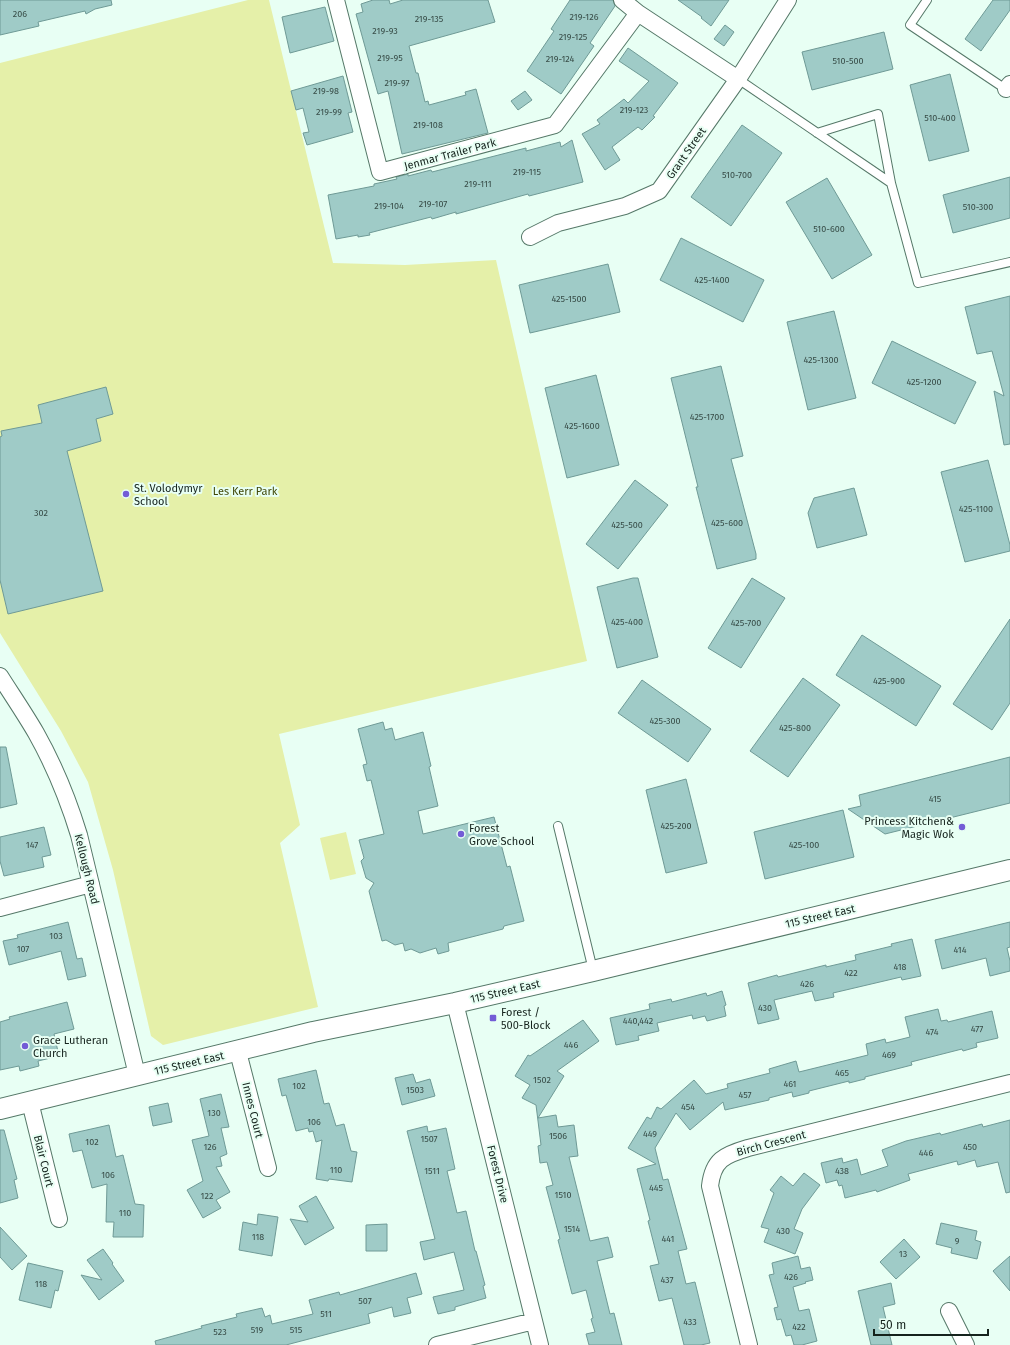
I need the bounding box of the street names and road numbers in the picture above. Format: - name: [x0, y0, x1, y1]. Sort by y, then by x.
- street label: Grant Street: [664, 125, 709, 182]
- street label: Jenmar Trailer Park: [403, 136, 498, 173]
- street label: Kellough Road: [72, 833, 102, 906]
- street label: 115 Street East: [784, 902, 856, 931]
- street label: 115 Street East: [469, 977, 541, 1006]
- street label: 115 Street East: [153, 1049, 225, 1078]
- street label: Innes Court: [239, 1081, 266, 1139]
- street label: Birch Crescent: [735, 1128, 807, 1159]
- street label: Blair Court: [31, 1134, 56, 1188]
- street label: Forest Drive: [484, 1144, 511, 1204]

